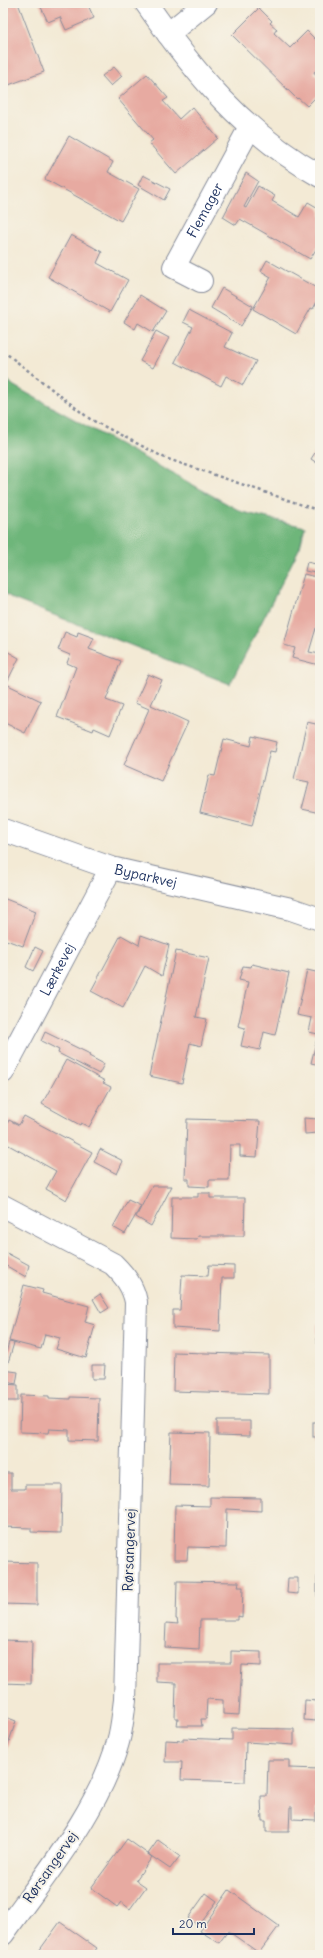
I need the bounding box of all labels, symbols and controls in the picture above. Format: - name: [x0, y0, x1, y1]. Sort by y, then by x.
- street label: Flemager: [183, 179, 227, 241]
- street label: Byparkvej: [113, 860, 179, 892]
- street label: Lærkevej: [36, 940, 79, 999]
- street label: Rørsangervej: [119, 1508, 139, 1592]
- street label: Rørsangervej: [19, 1828, 81, 1906]
- scale bar: [173, 1910, 254, 1936]
- text: 20 m: [179, 1916, 207, 1931]

